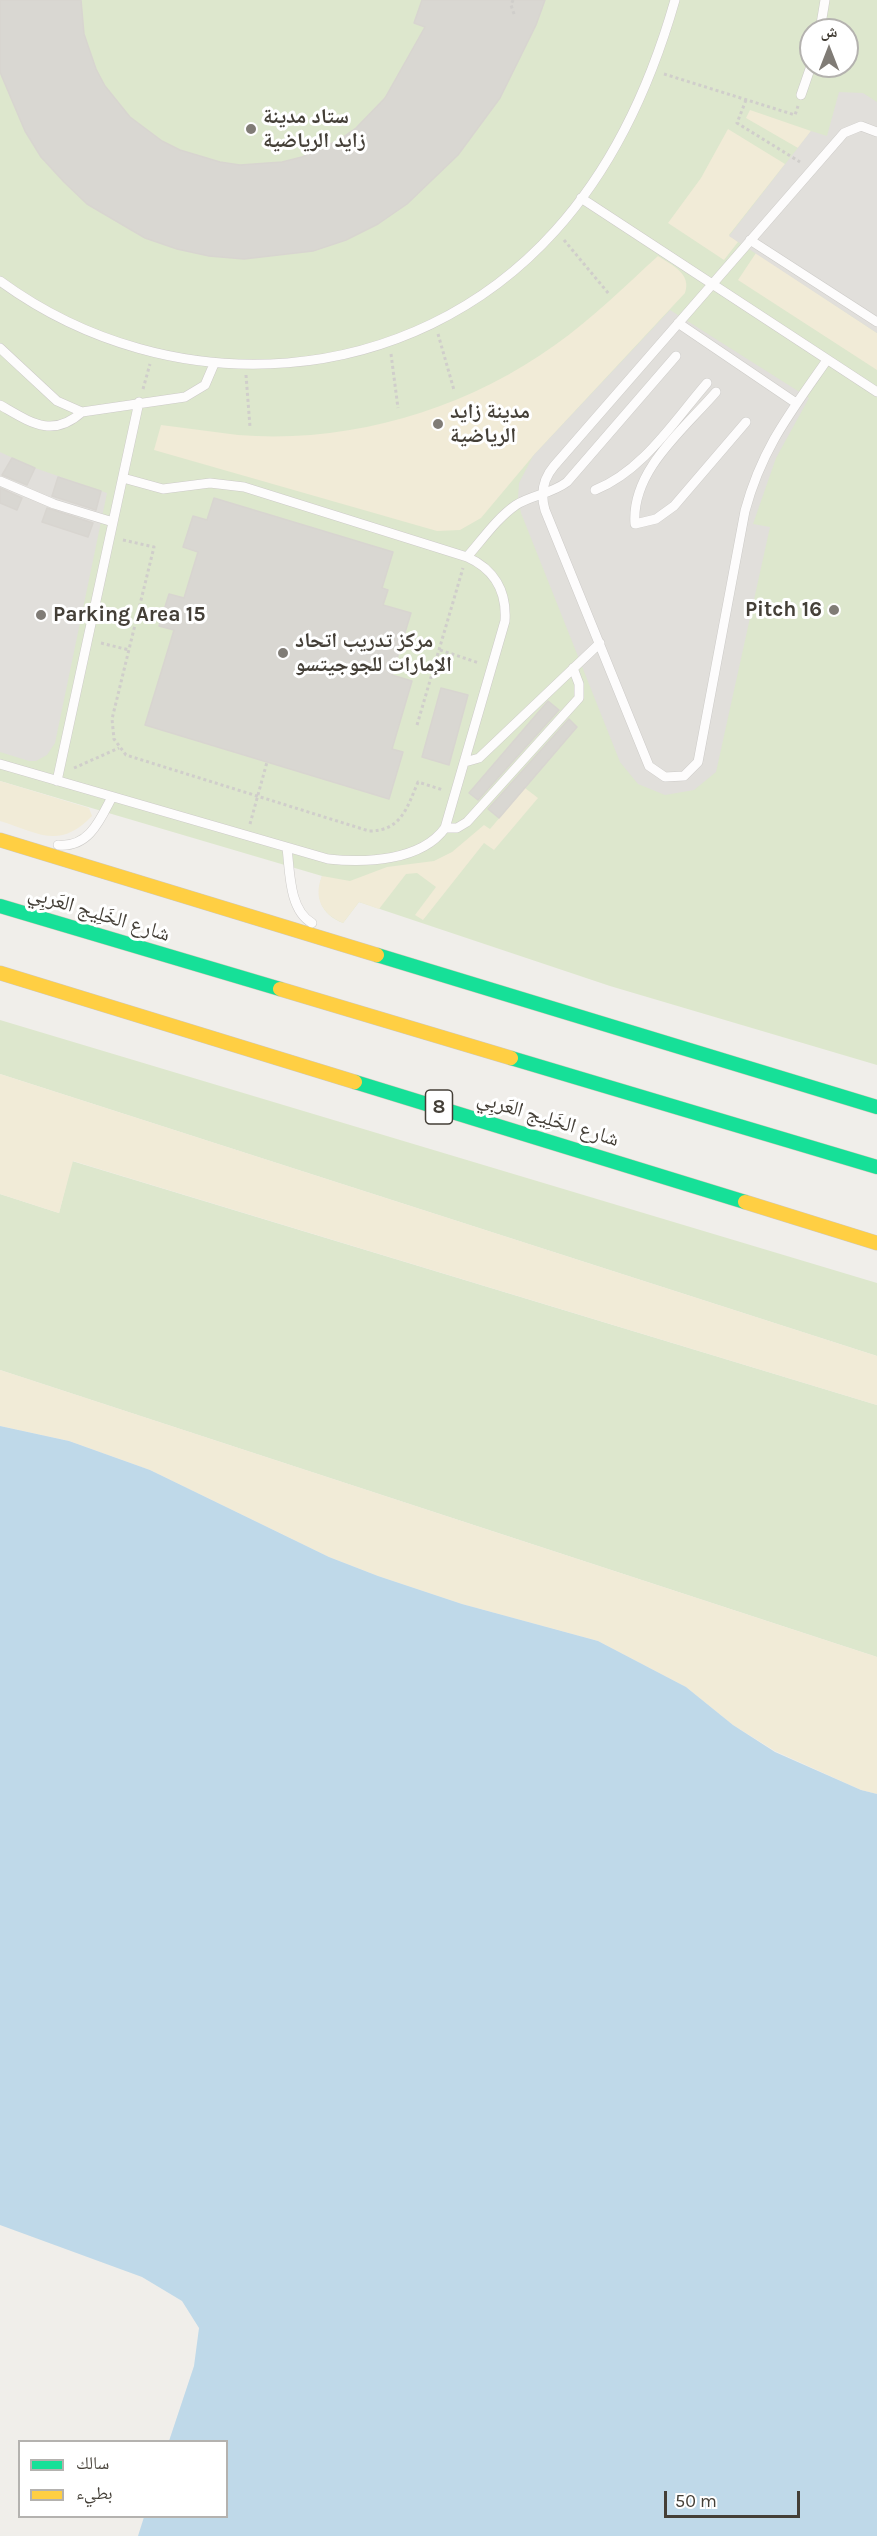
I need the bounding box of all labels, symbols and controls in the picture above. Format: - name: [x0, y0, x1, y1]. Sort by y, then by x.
- north arrow: [799, 18, 859, 78]
- text: ش: [821, 22, 837, 41]
- place label: ستاد مدينة زايد الرياضية: [263, 104, 366, 154]
- marker: ستاد مدينة زايد الرياضية: [244, 122, 258, 136]
- place label: مدينة زايد الرياضية: [450, 399, 530, 449]
- marker: مدينة زايد الرياضية: [431, 417, 445, 431]
- place label: Pitch 16: [745, 597, 822, 623]
- place label: Parking Area 15: [53, 602, 205, 628]
- marker: Pitch 16: [827, 603, 841, 617]
- marker: Parking Area 15: [34, 608, 48, 622]
- place label: مركز تدريب اتحاد الإمارات للجوجيتسو: [295, 628, 452, 678]
- marker: مركز تدريب اتحاد الإمارات للجوجيتسو: [276, 646, 290, 660]
- street label: شارع الخَلِيج العَربِي: [25, 880, 173, 948]
- street label: شارع الخَلِيج العَربِي: [474, 1085, 622, 1153]
- road number: 8: [426, 1090, 452, 1124]
- legend: [18, 2440, 228, 2518]
- text: سالك: [76, 2452, 109, 2474]
- scale bar: [667, 2479, 804, 2517]
- text: بطيء: [76, 2482, 113, 2504]
- text: 50 m: [675, 2490, 717, 2512]

